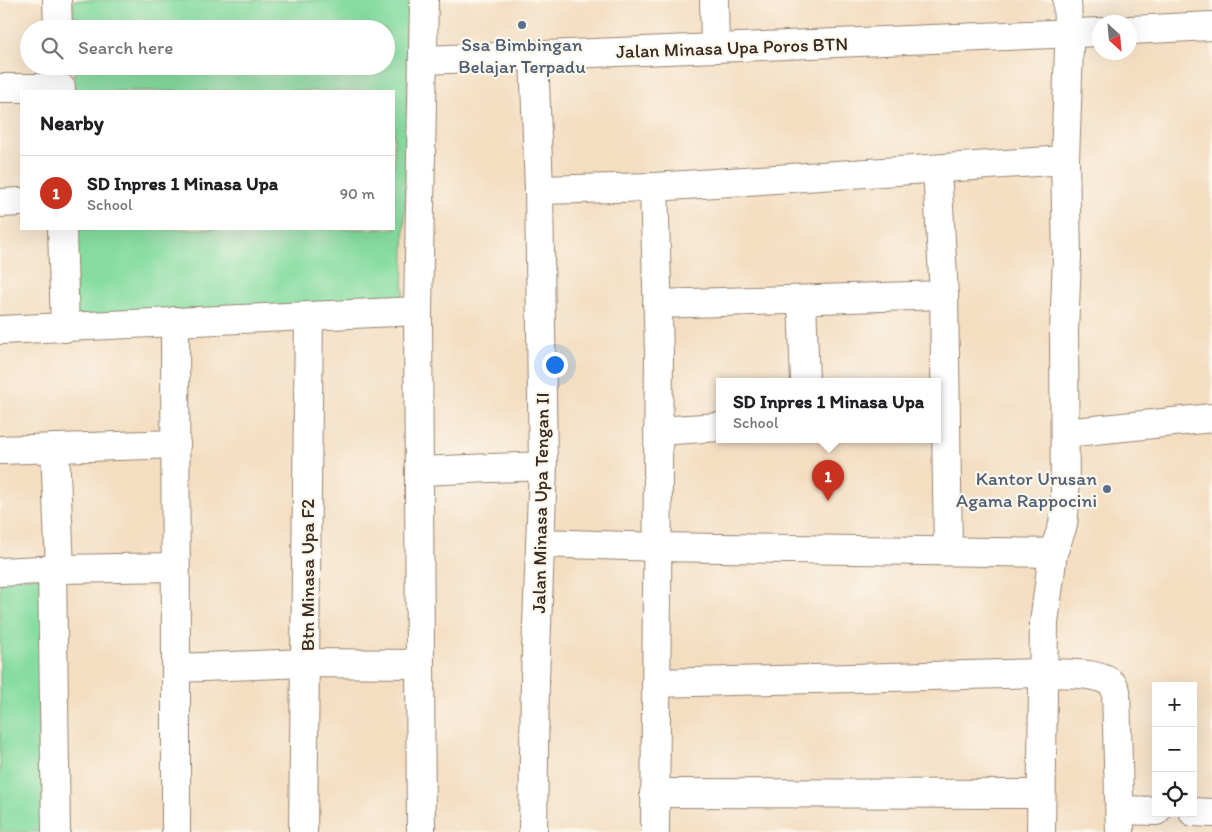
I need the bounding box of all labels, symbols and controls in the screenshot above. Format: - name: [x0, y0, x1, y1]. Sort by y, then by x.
- north arrow: [1092, 15, 1137, 60]
- marker: Ssa Bimbingan Belajar Terpadu: [516, 19, 528, 31]
- search box: [20, 20, 395, 75]
- street label: Jalan Minasa Upa Poros BTN: [616, 32, 849, 63]
- place label: Ssa Bimbingan Belajar Terpadu: [458, 33, 586, 78]
- icon: search: [38, 34, 66, 62]
- text: Search here: [78, 36, 173, 59]
- text: Nearby: [40, 110, 104, 135]
- text: SD Inpres 1 Minasa Upa: [87, 172, 278, 195]
- text: 1: [52, 184, 60, 203]
- text: 90 m: [340, 184, 375, 203]
- text: School: [87, 195, 133, 214]
- your location: [542, 352, 568, 378]
- popup: [716, 378, 941, 443]
- text: SD Inpres 1 Minasa Upa: [733, 390, 924, 413]
- street label: Jalan Minasa Upa Tengan II: [527, 392, 554, 614]
- text: School: [733, 413, 778, 432]
- pin: 1: [812, 460, 844, 501]
- place label: Kantor Urusan Agama Rappocini: [956, 467, 1097, 512]
- marker: Kantor Urusan Agama Rappocini: [1101, 483, 1113, 495]
- street label: Btn Minasa Upa F2: [296, 499, 319, 651]
- map controls: [1152, 682, 1197, 817]
- button: +: [1152, 682, 1197, 727]
- button: −: [1152, 727, 1197, 772]
- button: locate: [1152, 772, 1197, 817]

